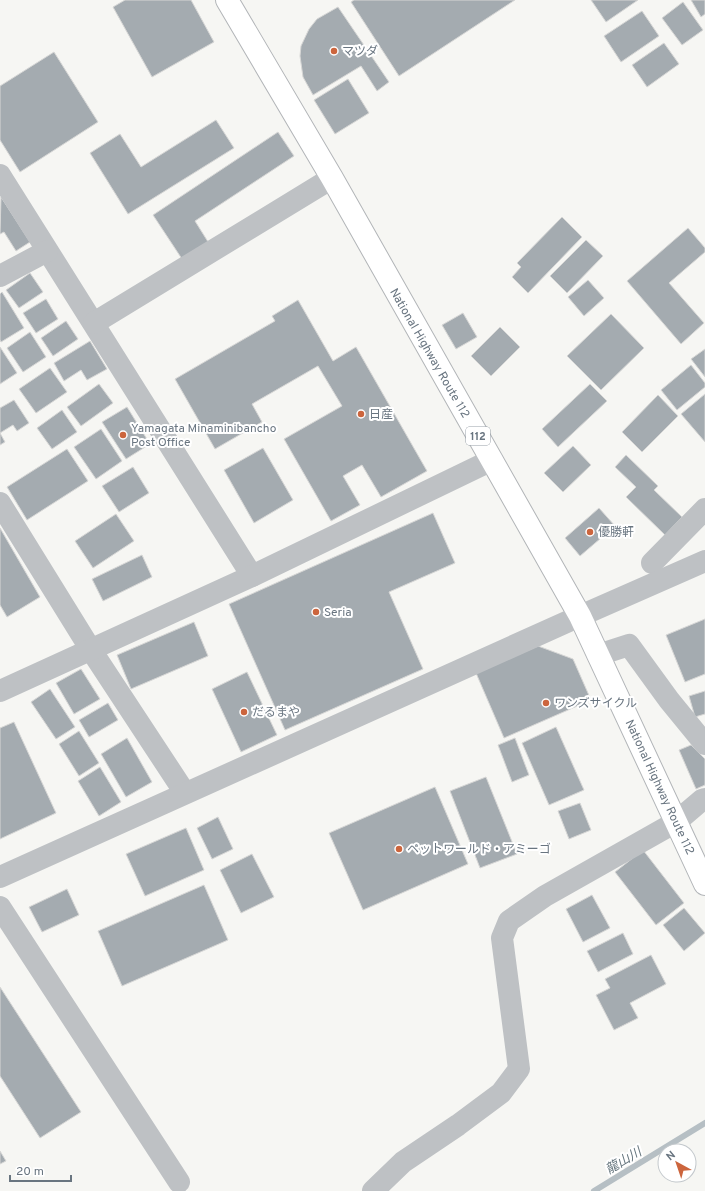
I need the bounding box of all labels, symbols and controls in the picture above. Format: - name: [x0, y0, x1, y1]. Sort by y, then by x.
- place label: マツダ: [342, 44, 378, 60]
- marker: マツダ: [329, 46, 339, 56]
- street label: National Highway Route 112: [385, 286, 473, 421]
- place label: 日産: [369, 407, 393, 423]
- marker: 日産: [356, 409, 366, 419]
- place label: Yamagata Minaminibancho Post Office: [131, 421, 277, 451]
- road number: 112: [466, 427, 490, 445]
- marker: Yamagata Minaminibancho Post Office: [118, 430, 128, 440]
- place label: 優勝軒: [598, 525, 634, 541]
- marker: 優勝軒: [585, 527, 595, 537]
- place label: Seria: [324, 605, 352, 621]
- marker: Seria: [311, 607, 321, 617]
- place label: ワンズサイクル: [554, 696, 637, 712]
- marker: ワンズサイクル: [541, 698, 551, 708]
- place label: だるまや: [252, 705, 300, 721]
- marker: だるまや: [239, 707, 249, 717]
- street label: National Highway Route 112: [621, 717, 697, 858]
- place label: ペットワールド・アミーゴ: [407, 842, 551, 858]
- marker: ペットワールド・アミーゴ: [394, 844, 404, 854]
- north arrow: [657, 1143, 697, 1183]
- water label: 龍山川: [603, 1144, 647, 1179]
- text: N: [664, 1148, 679, 1164]
- scale bar: [10, 1157, 71, 1183]
- text: 20 m: [16, 1164, 44, 1180]

